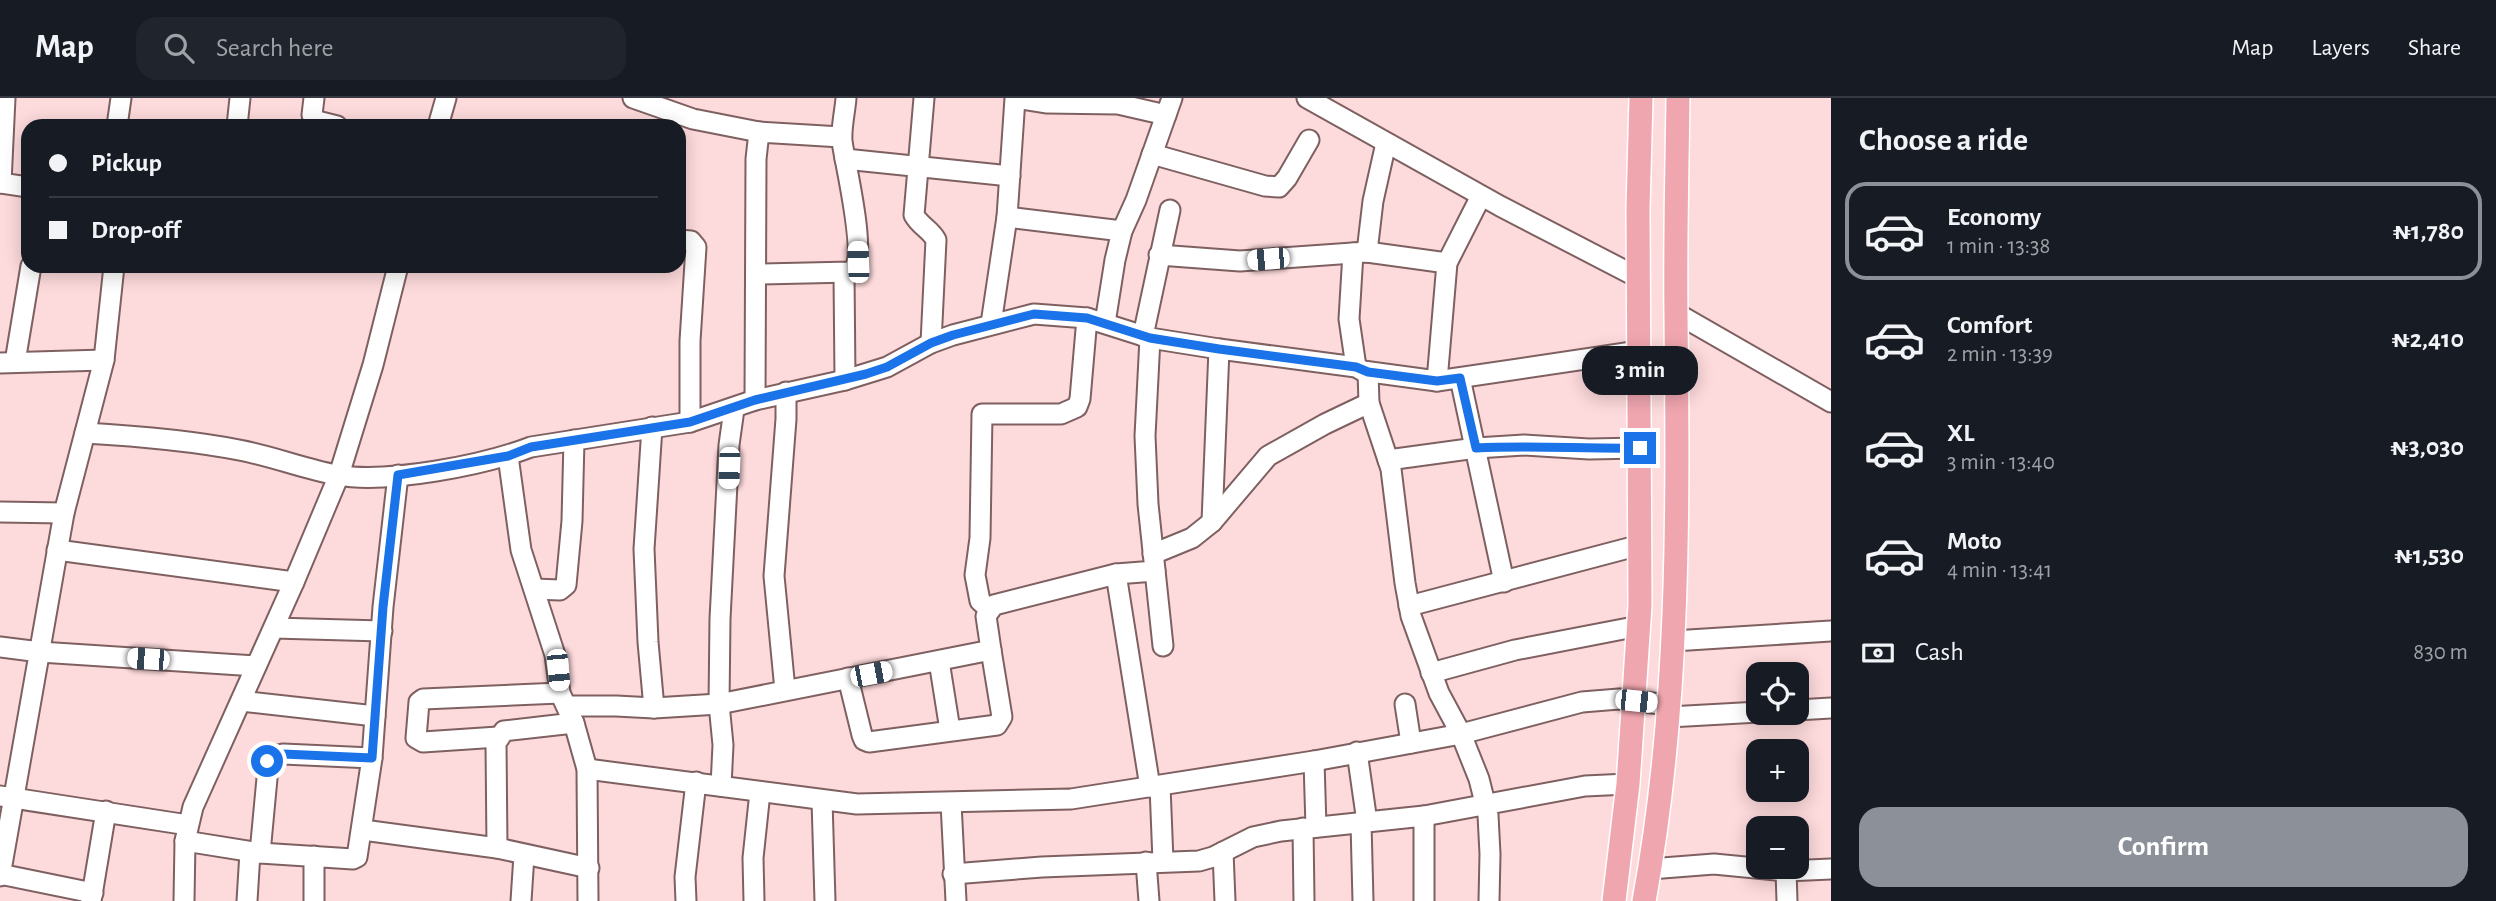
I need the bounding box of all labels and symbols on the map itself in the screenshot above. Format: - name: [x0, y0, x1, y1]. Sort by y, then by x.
- car: [847, 241, 870, 283]
- car: [1247, 247, 1290, 271]
- callout: 3 min: [1582, 346, 1698, 396]
- route end: [1624, 432, 1656, 464]
- car: [718, 447, 741, 489]
- car: [127, 647, 170, 671]
- car: [546, 648, 571, 692]
- car: [849, 660, 894, 688]
- car: [1615, 688, 1658, 714]
- route start: [251, 745, 283, 777]

